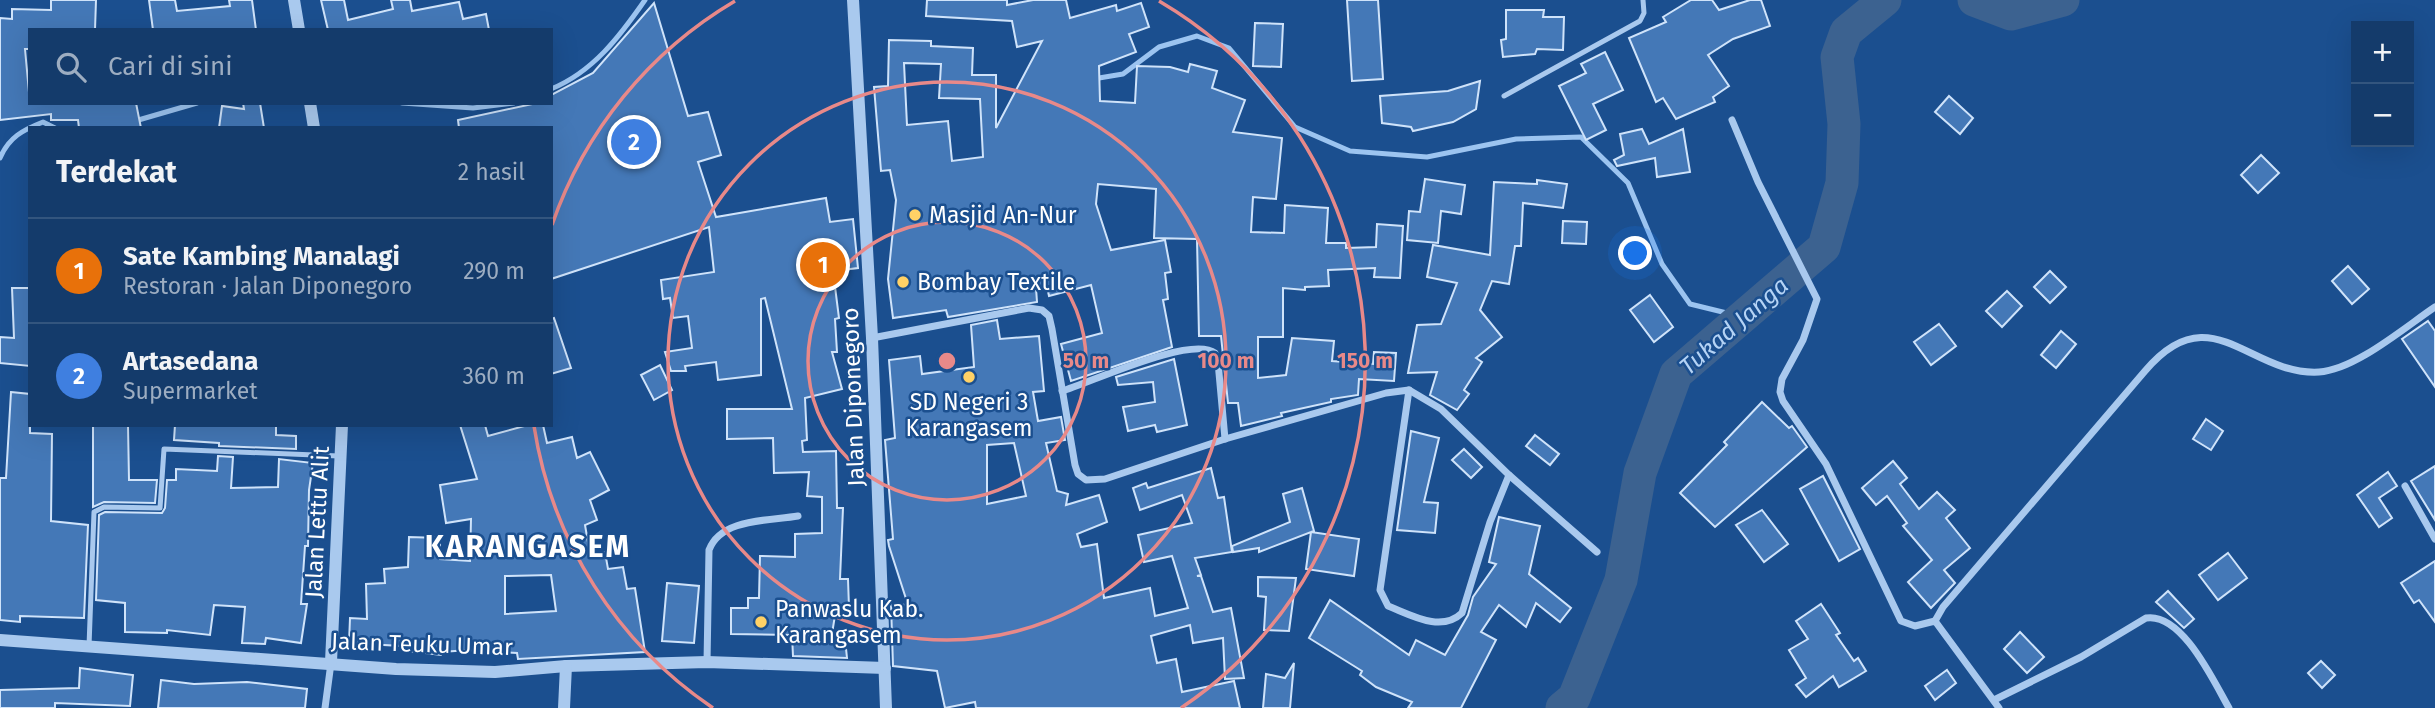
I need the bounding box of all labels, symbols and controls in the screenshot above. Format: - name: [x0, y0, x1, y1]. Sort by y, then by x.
- map controls: [2351, 21, 2414, 147]
- button: +: [2351, 21, 2414, 84]
- search box: [28, 28, 553, 105]
- icon: search: [52, 48, 90, 86]
- text: Cari di sini: [108, 51, 233, 82]
- button: −: [2351, 84, 2414, 147]
- pin: 2: [611, 116, 657, 168]
- text: Terdekat: [56, 154, 177, 190]
- text: 2 hasil: [458, 158, 525, 186]
- place label: Masjid An-Nur: [929, 201, 1077, 229]
- marker: Masjid An-Nur: [907, 207, 923, 223]
- your location: [1618, 236, 1652, 270]
- pin: 1: [800, 239, 846, 291]
- text: Sate Kambing Manalagi: [123, 241, 400, 272]
- text: 1: [74, 257, 84, 285]
- text: 290 m: [463, 257, 525, 285]
- place label: Bombay Textile: [917, 268, 1075, 296]
- water label: Tukad Janga: [1674, 271, 1794, 381]
- text: Restoran · Jalan Diponegoro: [123, 272, 412, 300]
- marker: Bombay Textile: [895, 274, 911, 290]
- street label: Jalan Diponegoro: [836, 307, 870, 487]
- text: Artasedana: [123, 346, 259, 377]
- text: 50 m: [1063, 348, 1109, 374]
- text: 100 m: [1197, 348, 1255, 374]
- text: 150 m: [1337, 348, 1393, 374]
- centre of rings: [935, 349, 959, 373]
- text: 2: [73, 362, 85, 390]
- text: 360 m: [463, 362, 525, 390]
- marker: SD Negeri 3 Karangasem: [961, 369, 977, 385]
- text: Supermarket: [123, 377, 258, 405]
- place label: SD Negeri 3 Karangasem: [906, 388, 1032, 442]
- street label: Jalan Lettu Alit: [299, 445, 335, 599]
- district label: KARANGASEM: [425, 529, 631, 565]
- place label: Panwaslu Kab. Karangasem: [775, 595, 923, 649]
- marker: Panwaslu Kab. Karangasem: [753, 614, 769, 630]
- street label: Jalan Teuku Umar: [331, 627, 514, 661]

